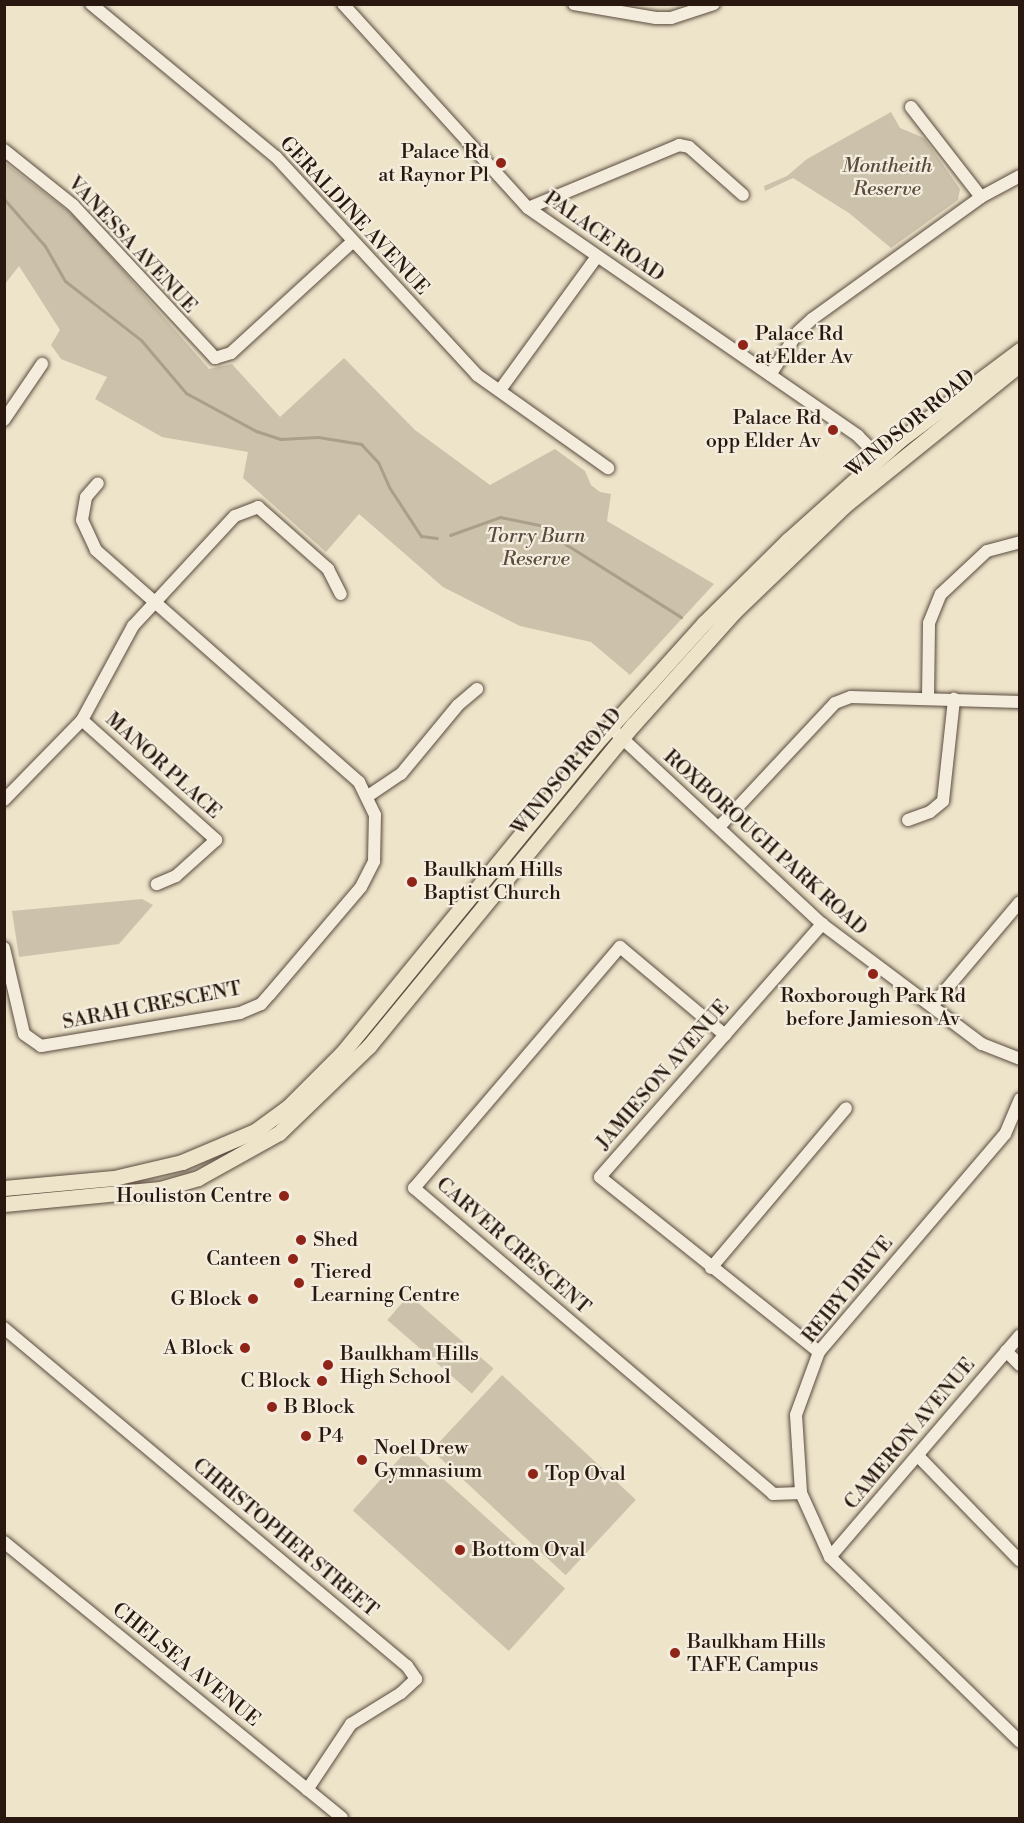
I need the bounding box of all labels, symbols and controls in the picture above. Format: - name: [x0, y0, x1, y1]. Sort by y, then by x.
- street label: GERALDINE AVENUE: [274, 132, 434, 300]
- place label: Palace Rd at Raynor Pl: [378, 140, 489, 187]
- park label: Montheith Reserve: [842, 154, 932, 201]
- marker: Palace Rd at Raynor Pl: [494, 156, 508, 170]
- street label: VANESSA AVENUE: [62, 172, 202, 318]
- street label: PALACE ROAD: [539, 187, 669, 287]
- place label: Palace Rd at Elder Av: [755, 322, 853, 369]
- marker: Palace Rd at Elder Av: [736, 338, 750, 352]
- street label: WINDSOR ROAD: [842, 365, 980, 483]
- place label: Palace Rd opp Elder Av: [706, 406, 821, 453]
- marker: Palace Rd opp Elder Av: [826, 423, 840, 437]
- park label: Torry Burn Reserve: [487, 524, 585, 571]
- street label: WINDSOR ROAD: [507, 703, 627, 841]
- street label: MANOR PLACE: [100, 708, 226, 824]
- street label: ROXBOROUGH PARK ROAD: [658, 745, 872, 941]
- place label: Baulkham Hills Baptist Church: [424, 858, 563, 905]
- marker: Baulkham Hills Baptist Church: [405, 875, 419, 889]
- marker: Roxborough Park Rd before Jamieson Av: [866, 967, 880, 981]
- street label: SARAH CRESCENT: [60, 977, 244, 1035]
- place label: Roxborough Park Rd before Jamieson Av: [780, 984, 966, 1031]
- street label: JAMIESON AVENUE: [592, 995, 734, 1155]
- street label: CARVER CRESCENT: [431, 1172, 595, 1320]
- place label: Houliston Centre: [116, 1184, 272, 1208]
- marker: Houliston Centre: [277, 1189, 291, 1203]
- place label: Shed: [313, 1228, 358, 1252]
- street label: REIBY DRIVE: [798, 1232, 898, 1348]
- marker: Shed: [294, 1233, 308, 1247]
- place label: Canteen: [206, 1247, 281, 1271]
- marker: Canteen: [286, 1252, 300, 1266]
- place label: Tiered Learning Centre: [311, 1260, 460, 1307]
- marker: Tiered Learning Centre: [292, 1276, 306, 1290]
- place label: G Block: [170, 1287, 241, 1311]
- marker: G Block: [246, 1292, 260, 1306]
- place label: A Block: [163, 1336, 233, 1360]
- marker: A Block: [238, 1341, 252, 1355]
- place label: Baulkham Hills High School: [340, 1342, 479, 1389]
- street label: CAMERON AVENUE: [840, 1353, 980, 1515]
- marker: Baulkham Hills High School: [321, 1358, 335, 1372]
- place label: C Block: [240, 1369, 310, 1393]
- marker: C Block: [315, 1374, 329, 1388]
- place label: B Block: [284, 1395, 354, 1419]
- marker: B Block: [265, 1400, 279, 1414]
- place label: P4: [318, 1424, 344, 1448]
- marker: P4: [299, 1429, 313, 1443]
- place label: Noel Drew Gymnasium: [374, 1436, 482, 1483]
- street label: CHRISTOPHER STREET: [187, 1453, 383, 1623]
- marker: Noel Drew Gymnasium: [355, 1453, 369, 1467]
- place label: Top Oval: [545, 1462, 626, 1486]
- marker: Top Oval: [526, 1467, 540, 1481]
- place label: Bottom Oval: [472, 1538, 585, 1562]
- marker: Bottom Oval: [453, 1543, 467, 1557]
- street label: CHELSEA AVENUE: [107, 1598, 265, 1732]
- place label: Baulkham Hills TAFE Campus: [687, 1630, 826, 1677]
- marker: Baulkham Hills TAFE Campus: [668, 1646, 682, 1660]

